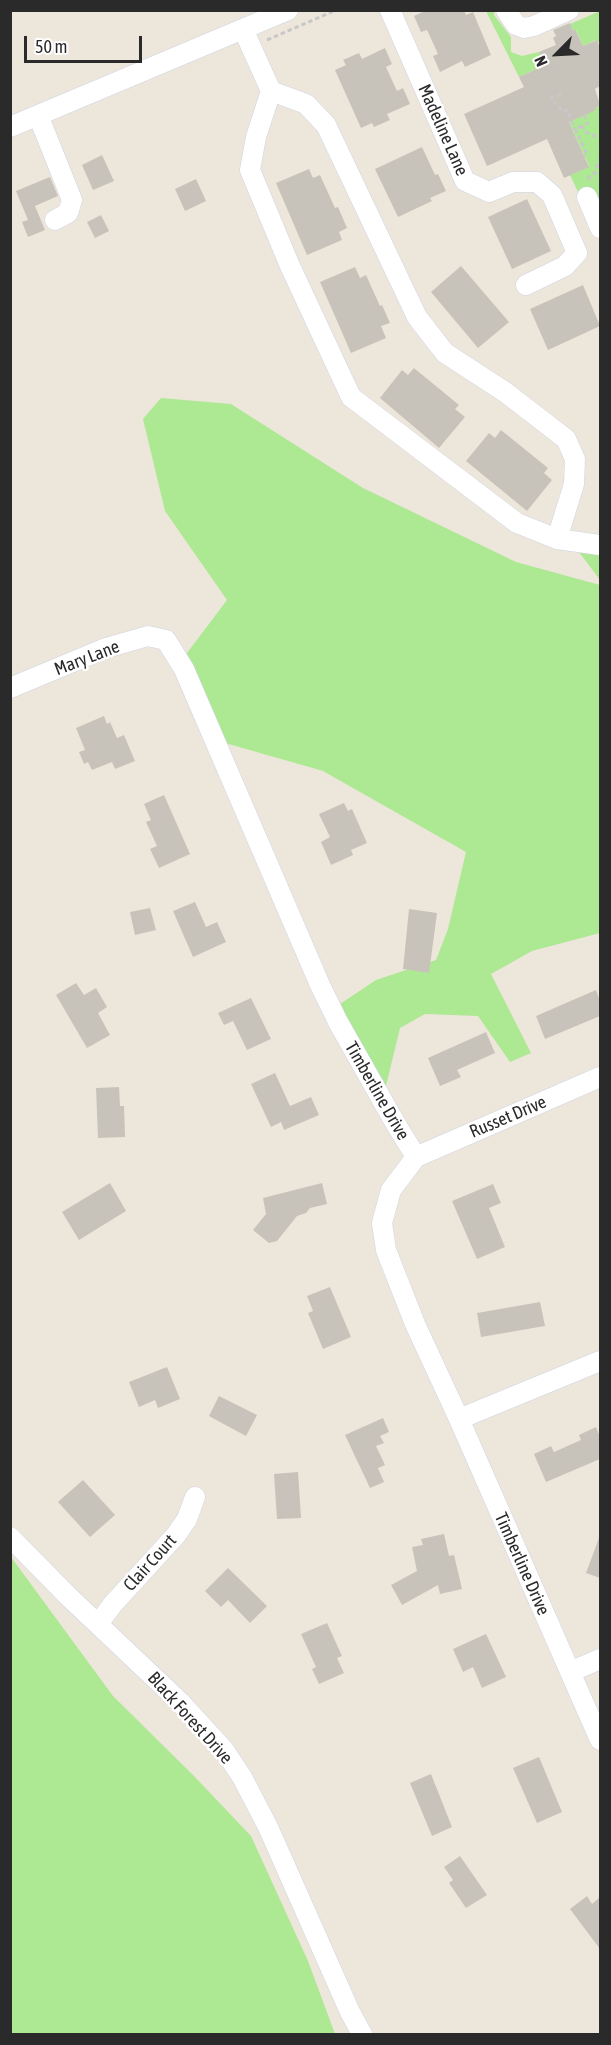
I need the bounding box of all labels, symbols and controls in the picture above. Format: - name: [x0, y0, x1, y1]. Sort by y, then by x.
- scale bar: [27, 24, 146, 62]
- north arrow: [527, 24, 587, 84]
- text: 50 m: [35, 36, 67, 57]
- text: N: [530, 53, 551, 69]
- street label: Madeline Lane: [413, 81, 473, 179]
- street label: Mary Lane: [51, 636, 123, 680]
- street label: Timberline Drive: [340, 1038, 414, 1144]
- street label: Russet Drive: [466, 1091, 550, 1143]
- street label: Timberline Drive: [490, 1509, 554, 1619]
- street label: Clair Court: [119, 1530, 181, 1596]
- street label: Black Forest Drive: [143, 1667, 237, 1769]

